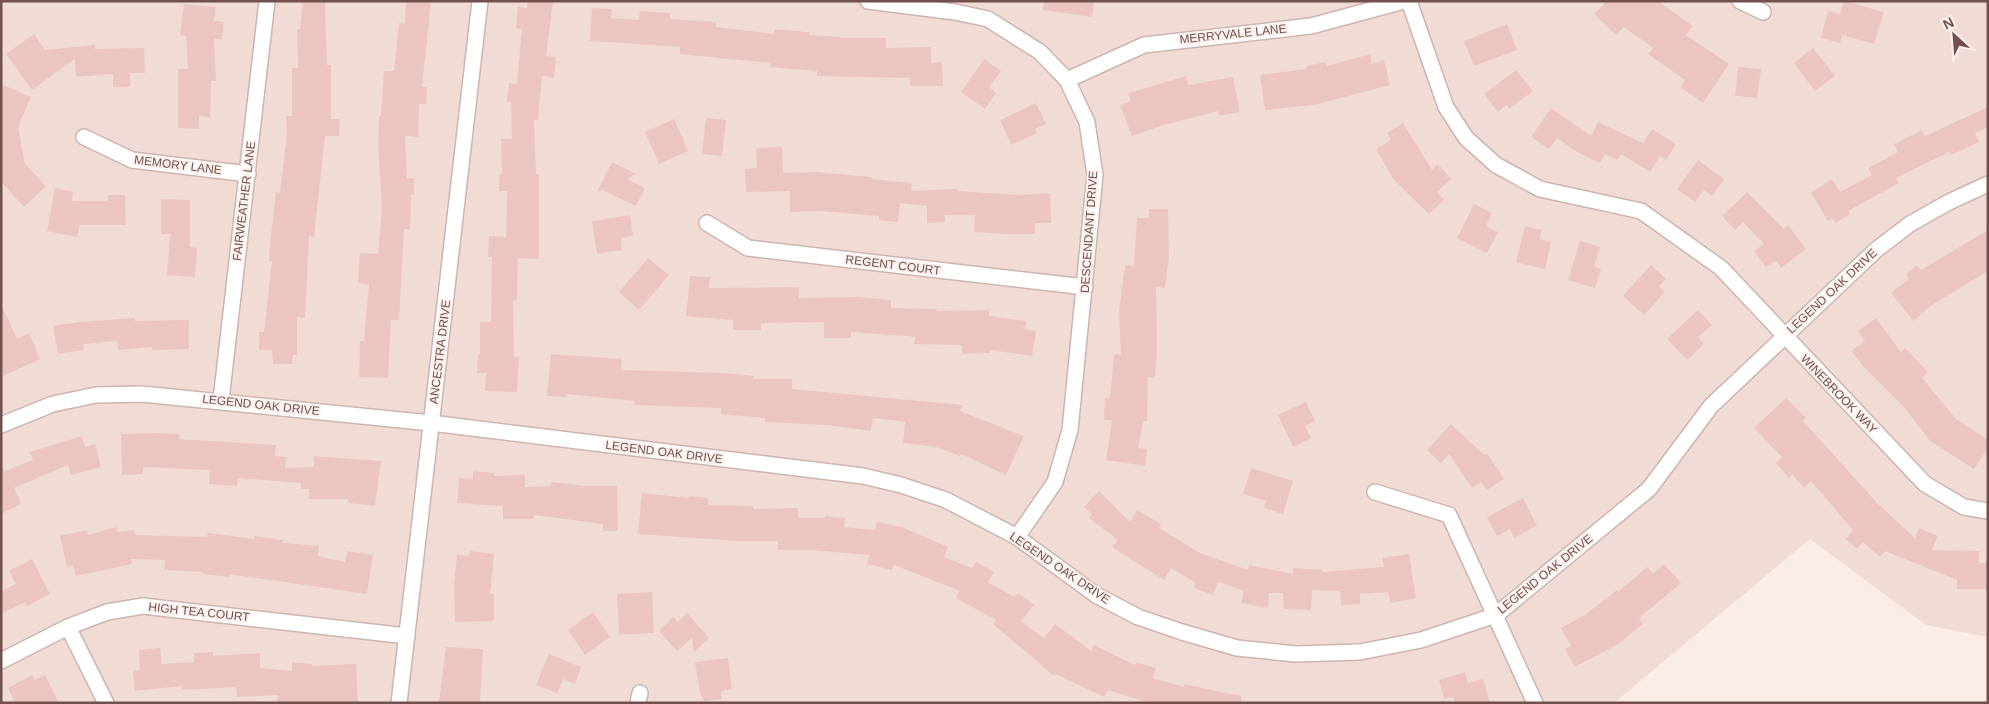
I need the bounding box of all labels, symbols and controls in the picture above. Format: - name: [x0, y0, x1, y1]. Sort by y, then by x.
- north arrow: [1929, 10, 1979, 60]
- text: N: [1940, 14, 1956, 33]
- street label: MERRYVALE LANE: [1179, 21, 1287, 47]
- street label: FAIRWEATHER LANE: [230, 140, 258, 262]
- street label: MEMORY LANE: [133, 153, 223, 177]
- street label: DESCENDANT DRIVE: [1078, 170, 1100, 294]
- street label: LEGEND OAK DRIVE: [1784, 246, 1880, 336]
- street label: REGENT COURT: [845, 252, 942, 278]
- street label: ANCESTRA DRIVE: [427, 299, 453, 405]
- street label: WINEBROOK WAY: [1798, 352, 1880, 436]
- street label: LEGEND OAK DRIVE: [202, 392, 320, 418]
- street label: LEGEND OAK DRIVE: [605, 438, 723, 466]
- street label: LEGEND OAK DRIVE: [1007, 529, 1113, 607]
- street label: LEGEND OAK DRIVE: [1495, 531, 1595, 617]
- street label: HIGH TEA COURT: [148, 600, 251, 624]

